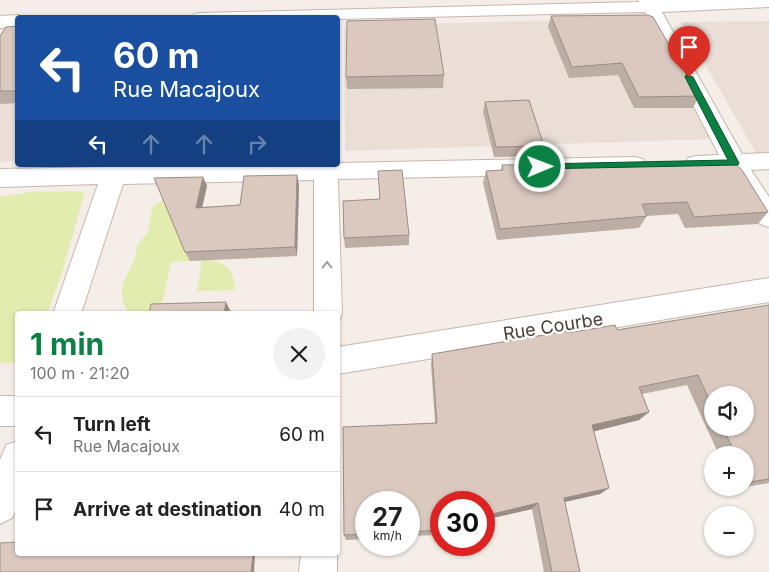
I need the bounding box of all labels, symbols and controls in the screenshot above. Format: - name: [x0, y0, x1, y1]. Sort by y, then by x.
- pin: [668, 26, 710, 77]
- icon: arrive: [675, 33, 703, 61]
- text: 60 m: [113, 34, 200, 76]
- icon: left: [30, 35, 95, 100]
- text: Rue Macajoux: [113, 76, 260, 102]
- icon: left: [84, 130, 112, 158]
- icon: ahead: [137, 130, 165, 158]
- icon: ahead: [190, 130, 218, 158]
- icon: right: [243, 130, 271, 158]
- position arrow: [513, 140, 565, 192]
- one-way arrow: [322, 261, 332, 268]
- street label: Rue Courbe: [502, 308, 604, 344]
- text: 1 min: [30, 326, 104, 362]
- button: close: [273, 328, 325, 380]
- text: 100 m · 21:20: [30, 363, 130, 383]
- map controls: [704, 386, 754, 556]
- button: sound: [704, 386, 754, 436]
- text: Turn left: [73, 413, 151, 436]
- icon: left: [30, 420, 58, 448]
- text: 60 m: [279, 423, 325, 446]
- text: Rue Macajoux: [73, 436, 180, 456]
- button: +: [704, 446, 754, 496]
- speed limit sign: 30: [430, 491, 495, 556]
- icon: arrive: [30, 495, 58, 523]
- text: Arrive at destination: [73, 498, 262, 521]
- text: 40 m: [279, 498, 325, 521]
- text: 27: [372, 502, 403, 532]
- button: −: [704, 506, 754, 556]
- text: km/h: [373, 528, 402, 543]

